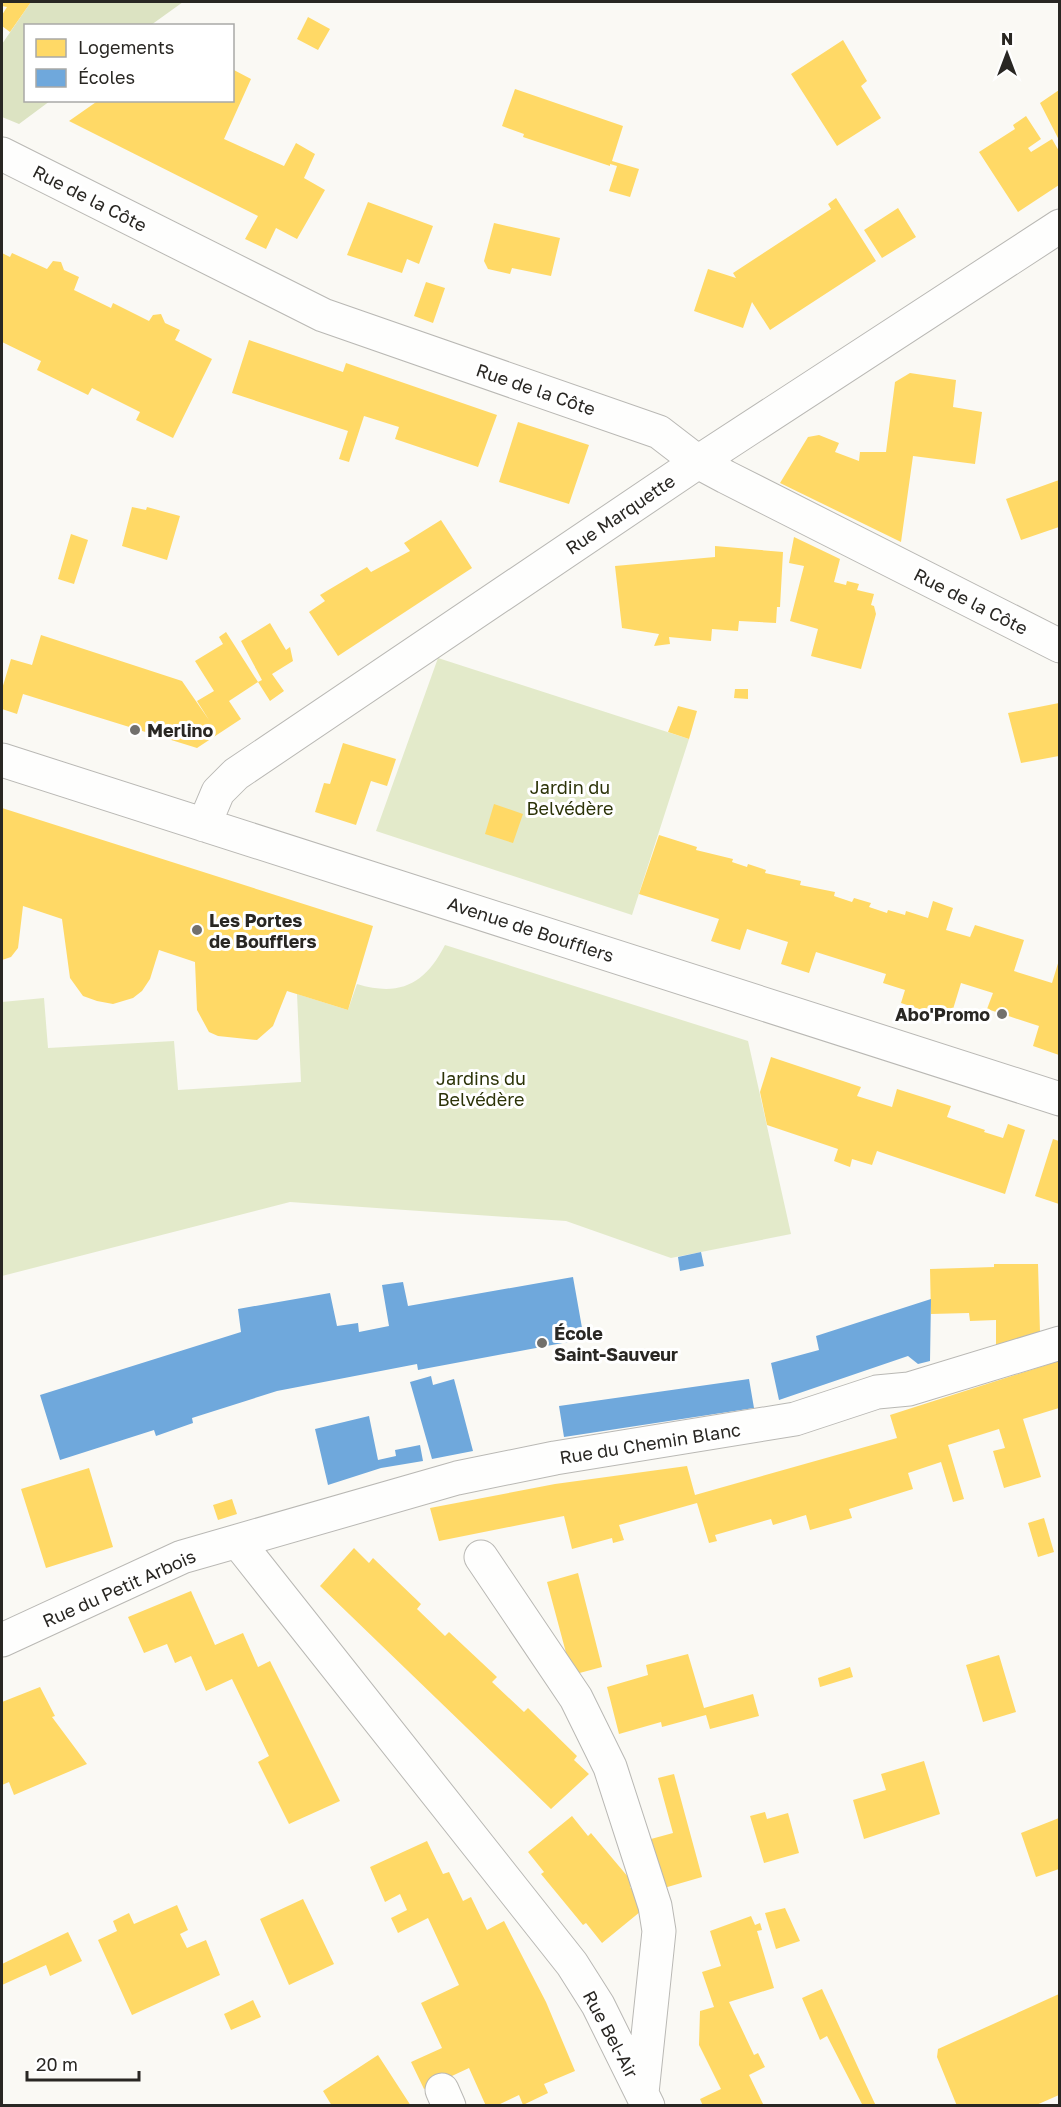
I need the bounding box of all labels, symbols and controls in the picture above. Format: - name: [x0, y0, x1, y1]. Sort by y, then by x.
- legend: [24, 24, 234, 102]
- north arrow: [977, 24, 1037, 84]
- text: N: [1001, 29, 1013, 49]
- text: Logements: [78, 36, 174, 58]
- text: Écoles: [78, 66, 135, 88]
- street label: Rue de la Côte: [29, 160, 151, 236]
- street label: Rue de la Côte: [473, 358, 599, 420]
- street label: Rue Marquette: [561, 469, 679, 559]
- street label: Rue de la Côte: [910, 563, 1032, 639]
- place label: Merlino: [147, 719, 214, 741]
- marker: Merlino: [128, 723, 142, 737]
- park label: Jardin du Belvédère: [527, 776, 613, 819]
- street label: Avenue de Boufflers: [445, 892, 617, 966]
- place label: Les Portes de Boufflers: [209, 909, 317, 952]
- marker: Les Portes de Boufflers: [190, 923, 204, 937]
- place label: Abo'Promo: [895, 1003, 990, 1025]
- marker: Abo'Promo: [995, 1007, 1009, 1021]
- park label: Jardins du Belvédère: [436, 1067, 526, 1110]
- place label: École Saint-Sauveur: [554, 1322, 678, 1365]
- marker: École Saint-Sauveur: [535, 1336, 549, 1350]
- street label: Rue du Chemin Blanc: [558, 1418, 742, 1468]
- street label: Rue du Petit Arbois: [39, 1544, 199, 1632]
- street label: Rue Bel-Air: [579, 1986, 643, 2082]
- scale bar: [27, 2044, 140, 2082]
- text: 20 m: [36, 2053, 78, 2075]

